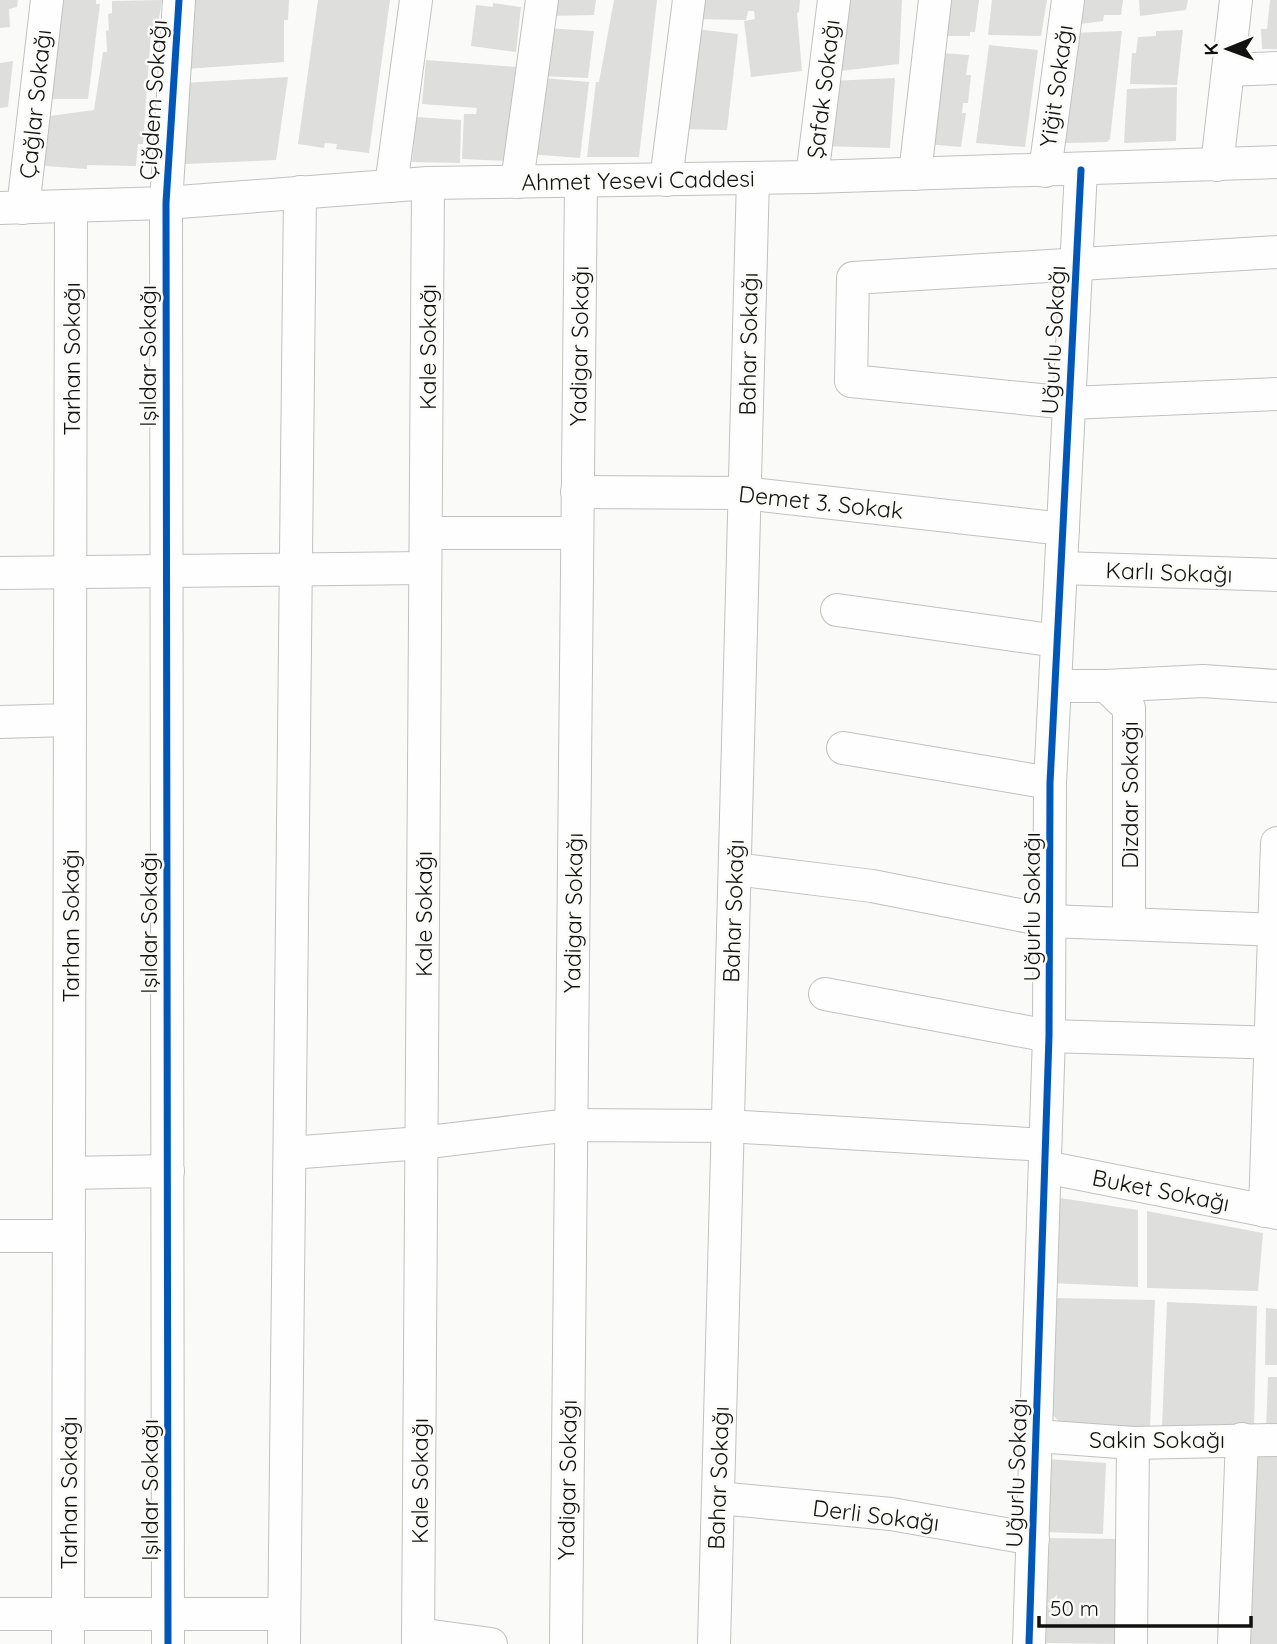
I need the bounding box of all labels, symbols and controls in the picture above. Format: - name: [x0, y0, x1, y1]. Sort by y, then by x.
- north arrow: [1193, 14, 1263, 84]
- street label: Şafak Sokağı: [800, 18, 846, 160]
- street label: Çiğdem Sokağı: [133, 19, 173, 181]
- street label: Yiğit Sokağı: [1033, 23, 1079, 149]
- street label: Çağlar Sokağı: [13, 28, 57, 180]
- text: K: [1199, 43, 1223, 56]
- street label: Ahmet Yesevi Caddesi: [521, 163, 755, 197]
- street label: Uğurlu Sokağı: [1035, 265, 1071, 415]
- street label: Yadigar Sokağı: [563, 266, 595, 426]
- street label: Bahar Sokağı: [732, 272, 764, 416]
- street label: Tarhan Sokağı: [57, 282, 86, 436]
- street label: Kale Sokağı: [413, 284, 442, 410]
- street label: Işıldar Sokağı: [133, 285, 162, 427]
- street label: Demet 3. Sokak: [737, 479, 905, 525]
- street label: Karlı Sokağı: [1105, 555, 1233, 589]
- street label: Dizdar Sokağı: [1115, 721, 1144, 869]
- street label: Uğurlu Sokağı: [1017, 832, 1046, 982]
- street label: Yadigar Sokağı: [557, 833, 589, 993]
- street label: Bahar Sokağı: [716, 839, 750, 983]
- street label: Tarhan Sokağı: [56, 849, 85, 1003]
- street label: Kale Sokağı: [409, 851, 438, 977]
- street label: Işıldar Sokağı: [134, 852, 163, 994]
- street label: Buket Sokağı: [1090, 1162, 1232, 1218]
- street label: Uğurlu Sokağı: [999, 1398, 1033, 1548]
- street label: Yadigar Sokağı: [551, 1400, 583, 1560]
- street label: Bahar Sokağı: [701, 1406, 735, 1550]
- street label: Tarhan Sokağı: [54, 1416, 83, 1570]
- street label: Kale Sokağı: [405, 1418, 434, 1544]
- street label: Işıldar Sokağı: [135, 1419, 164, 1561]
- street label: Sakin Sokağı: [1089, 1425, 1225, 1454]
- street label: Derli Sokağı: [811, 1493, 941, 1537]
- scale bar: [1039, 1584, 1251, 1628]
- text: 50 m: [1050, 1595, 1099, 1621]

